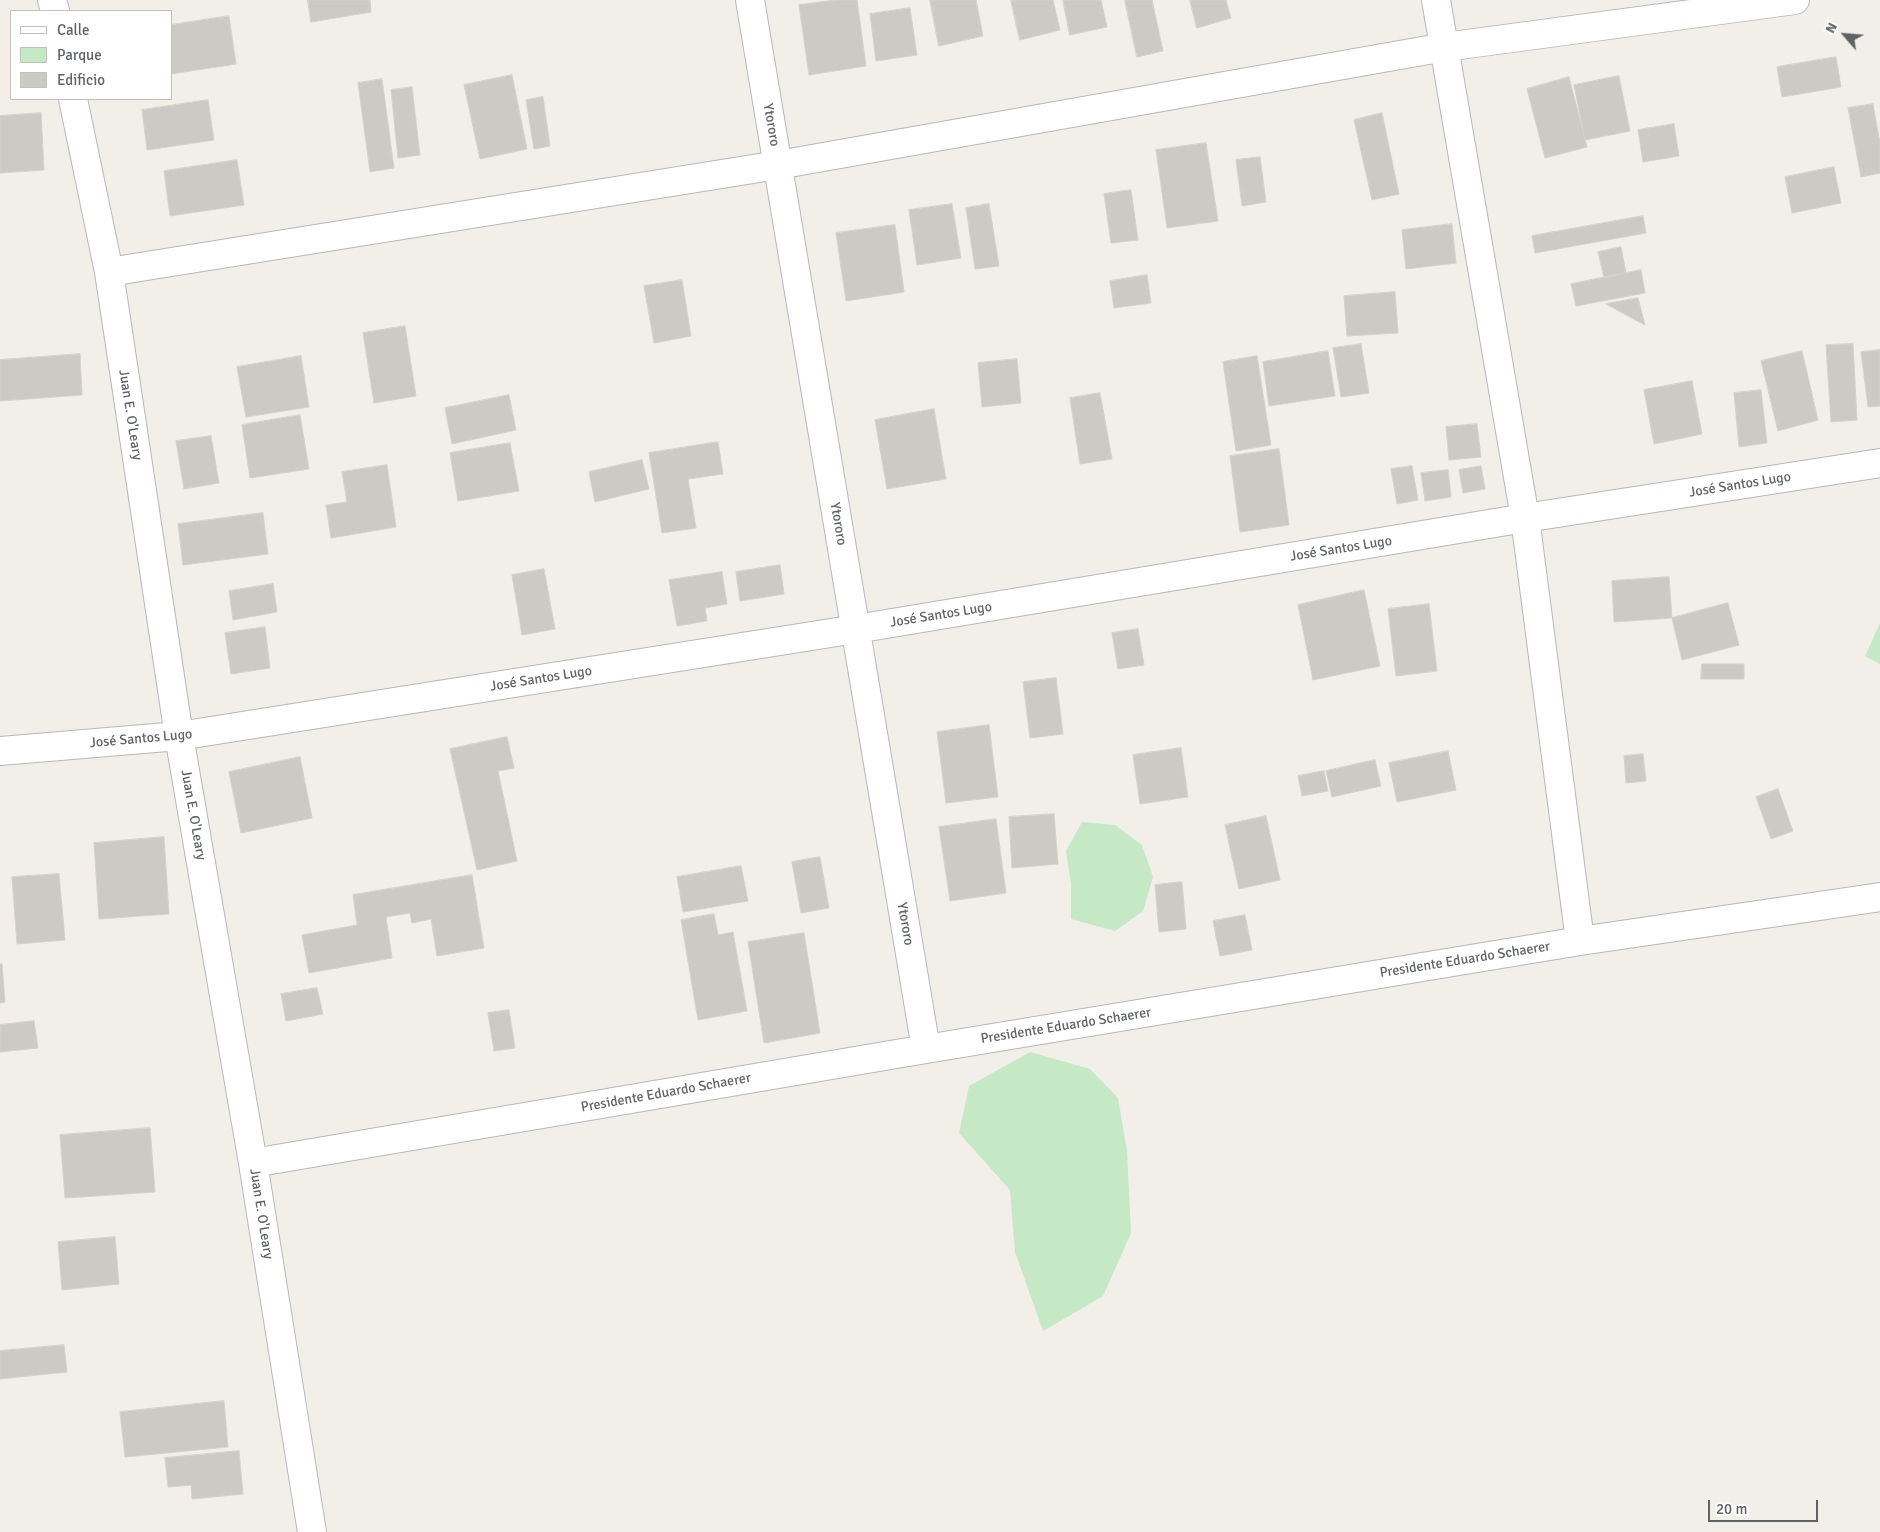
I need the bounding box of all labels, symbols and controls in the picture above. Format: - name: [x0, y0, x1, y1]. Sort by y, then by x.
- legend: [10, 10, 172, 100]
- north arrow: [1820, 10, 1870, 60]
- text: N: [1821, 20, 1841, 36]
- text: Calle: [57, 21, 90, 39]
- text: Parque: [57, 46, 102, 64]
- text: Edificio: [57, 71, 105, 89]
- street label: Ytororo: [759, 102, 783, 148]
- street label: Juan E. O'Leary: [115, 368, 145, 462]
- street label: José Santos Lugo: [1688, 469, 1792, 501]
- street label: Ytororo: [826, 501, 850, 547]
- street label: José Santos Lugo: [1289, 533, 1393, 565]
- street label: José Santos Lugo: [889, 599, 993, 631]
- street label: José Santos Lugo: [489, 663, 593, 695]
- street label: José Santos Lugo: [89, 726, 193, 752]
- street label: Juan E. O'Leary: [177, 768, 209, 862]
- street label: Ytororo: [893, 901, 917, 947]
- street label: Presidente Eduardo Schaerer: [1379, 938, 1551, 982]
- street label: Presidente Eduardo Schaerer: [980, 1004, 1152, 1048]
- street label: Presidente Eduardo Schaerer: [580, 1070, 752, 1116]
- street label: Juan E. O'Leary: [246, 1167, 276, 1261]
- scale bar: [1710, 1490, 1820, 1522]
- text: 20 m: [1716, 1500, 1747, 1518]

